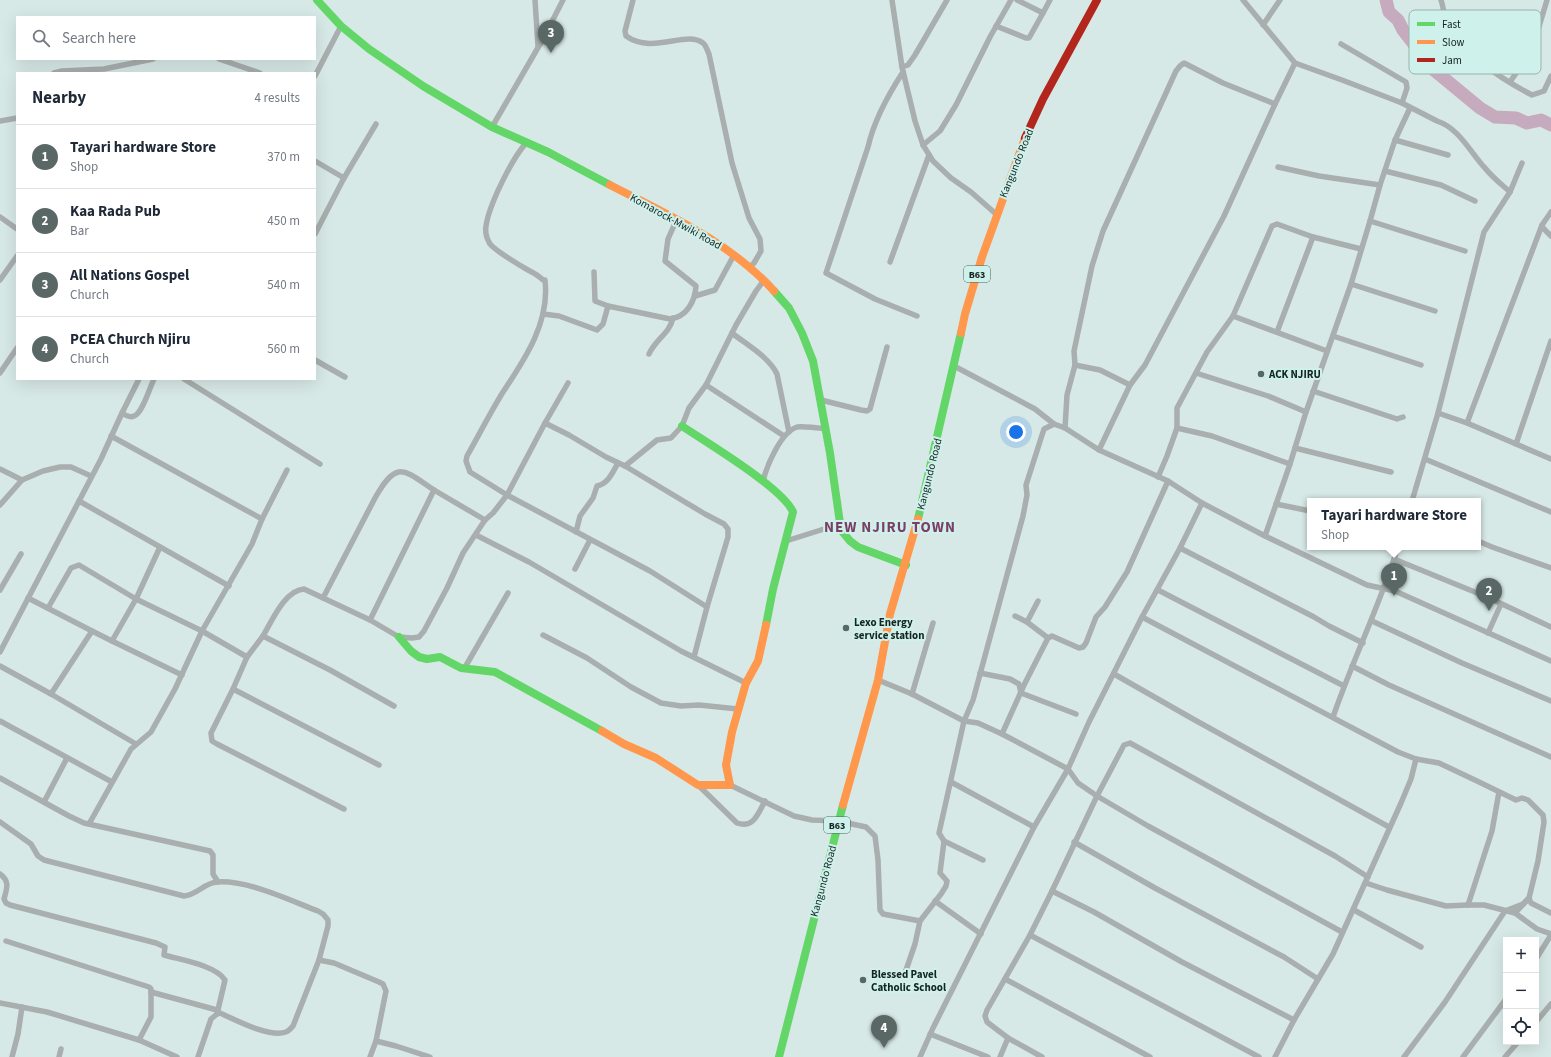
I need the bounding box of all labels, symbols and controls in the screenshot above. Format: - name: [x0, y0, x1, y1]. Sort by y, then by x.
- legend: [1409, 10, 1541, 74]
- search box: [16, 16, 316, 60]
- text: Fast: [1442, 17, 1461, 32]
- pin: 3: [538, 20, 564, 53]
- icon: search: [30, 27, 52, 49]
- text: Search here: [62, 28, 136, 49]
- text: Slow: [1442, 35, 1465, 50]
- text: Jam: [1442, 53, 1462, 68]
- text: Nearby: [32, 86, 86, 110]
- text: 4 results: [255, 89, 300, 107]
- street label: Kangundo Road: [996, 126, 1037, 200]
- text: Tayari hardware Store: [70, 137, 216, 158]
- text: 1: [42, 148, 48, 166]
- text: 370 m: [267, 148, 300, 166]
- text: Shop: [70, 158, 98, 176]
- street label: Komarock-Mwiki Road: [627, 190, 724, 253]
- text: Kaa Rada Pub: [70, 201, 161, 222]
- text: 2: [42, 212, 48, 230]
- text: 450 m: [267, 212, 300, 230]
- text: Bar: [70, 222, 89, 240]
- text: All Nations Gospel: [70, 265, 189, 286]
- road number: B63: [964, 266, 990, 282]
- text: 3: [42, 276, 48, 294]
- text: 540 m: [267, 276, 300, 294]
- text: Church: [70, 286, 109, 304]
- text: PCEA Church Njiru: [70, 329, 190, 350]
- text: 4: [42, 340, 48, 358]
- text: 560 m: [267, 340, 300, 358]
- text: Church: [70, 350, 109, 368]
- place label: ACK NJIRU: [1268, 367, 1321, 382]
- marker: ACK NJIRU: [1256, 369, 1266, 379]
- your location: [1006, 422, 1026, 442]
- street label: Kangundo Road: [913, 437, 946, 512]
- popup: [1307, 498, 1481, 550]
- text: Tayari hardware Store: [1321, 505, 1467, 526]
- district label: NEW NJIRU TOWN: [824, 517, 956, 538]
- text: Shop: [1321, 526, 1349, 544]
- pin: 1: [1381, 563, 1407, 596]
- pin: 2: [1476, 578, 1502, 611]
- place label: Lexo Energy service station: [854, 615, 924, 643]
- marker: Lexo Energy service station: [841, 623, 851, 633]
- road number: B63: [824, 817, 850, 833]
- street label: Kangundo Road: [807, 844, 840, 919]
- map controls: [1503, 937, 1539, 1045]
- button: +: [1503, 937, 1539, 973]
- place label: Blessed Pavel Catholic School: [871, 967, 947, 995]
- button: −: [1503, 973, 1539, 1009]
- marker: Blessed Pavel Catholic School: [858, 975, 868, 985]
- button: locate: [1503, 1009, 1539, 1045]
- pin: 4: [871, 1015, 897, 1048]

